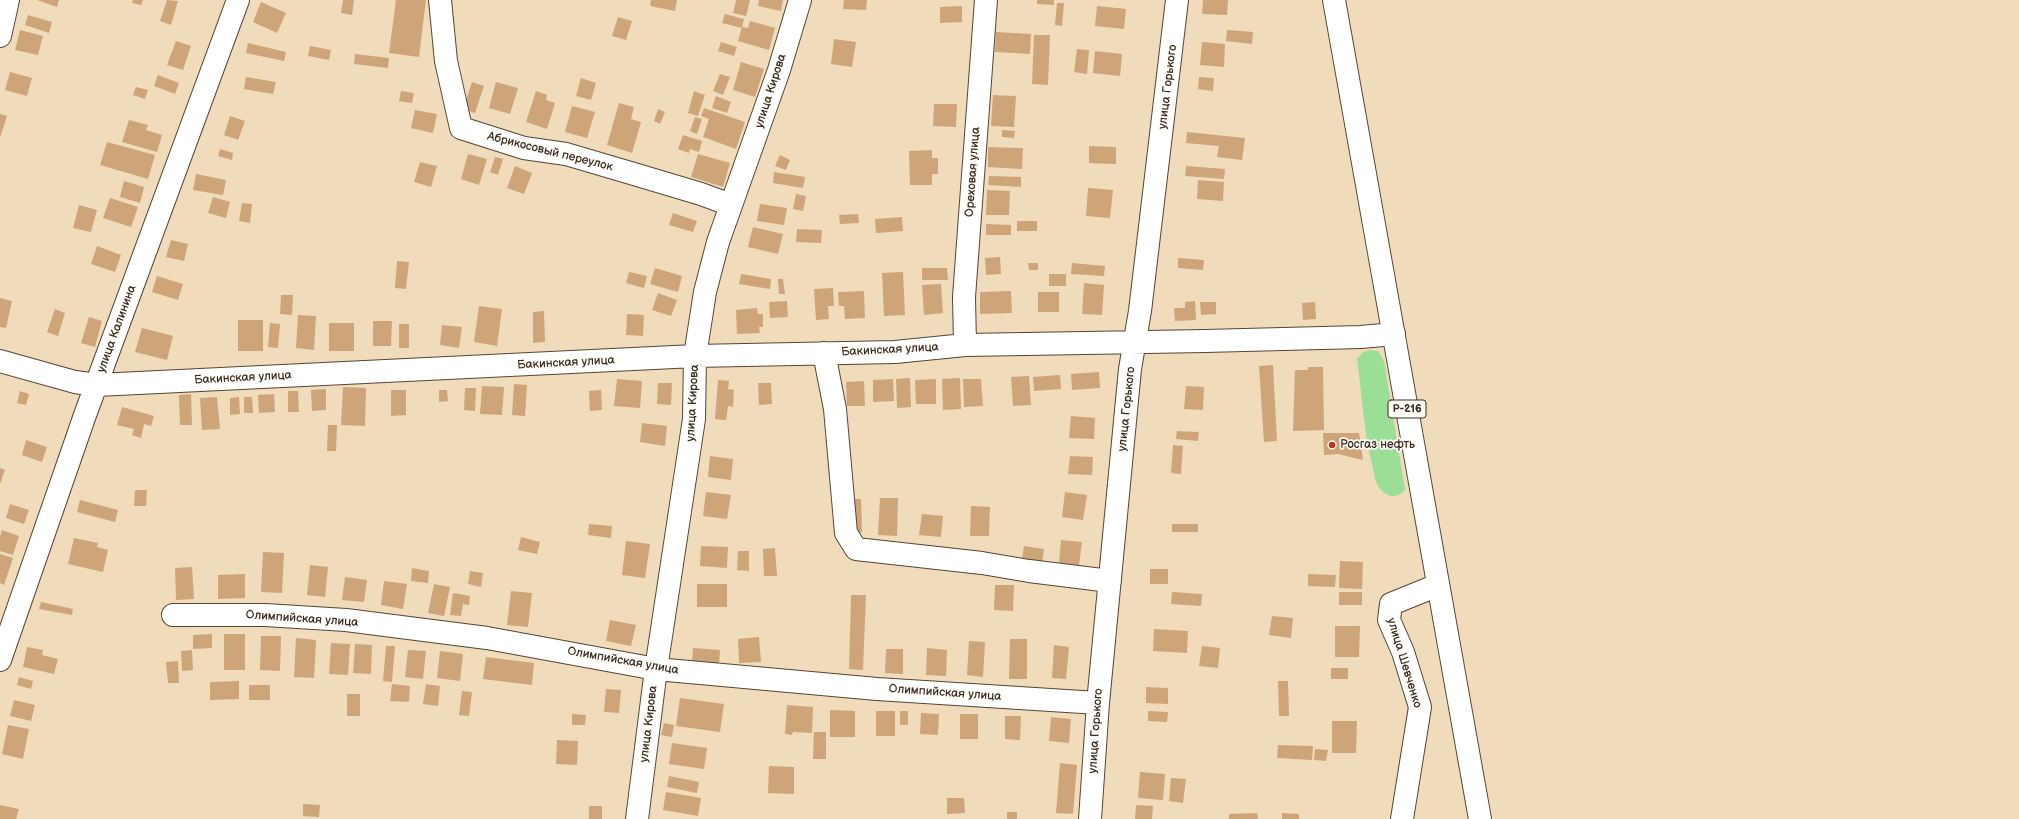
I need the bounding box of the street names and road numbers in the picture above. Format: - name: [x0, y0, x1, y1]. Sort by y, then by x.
- street label: улица Горького: [1156, 44, 1180, 130]
- street label: улица Кирова: [752, 52, 790, 130]
- street label: Ореховая улица: [963, 127, 983, 217]
- street label: Абрикосовый переулок: [486, 129, 614, 175]
- street label: улица Калинина: [94, 283, 140, 375]
- street label: Бакинская улица: [841, 340, 939, 360]
- street label: Бакинская улица: [517, 353, 615, 373]
- street label: улица Кирова: [684, 364, 702, 442]
- street label: улица Горького: [1115, 366, 1139, 452]
- street label: Бакинская улица: [194, 368, 292, 388]
- road number: Р-216: [1388, 400, 1426, 418]
- street label: Олимпийская улица: [245, 608, 359, 630]
- street label: улица Шевченко: [1383, 616, 1425, 710]
- street label: Олимпийская улица: [566, 644, 680, 678]
- street label: Олимпийская улица: [888, 682, 1002, 704]
- street label: улица Кирова: [637, 685, 661, 763]
- street label: улица Горького: [1086, 688, 1106, 774]

